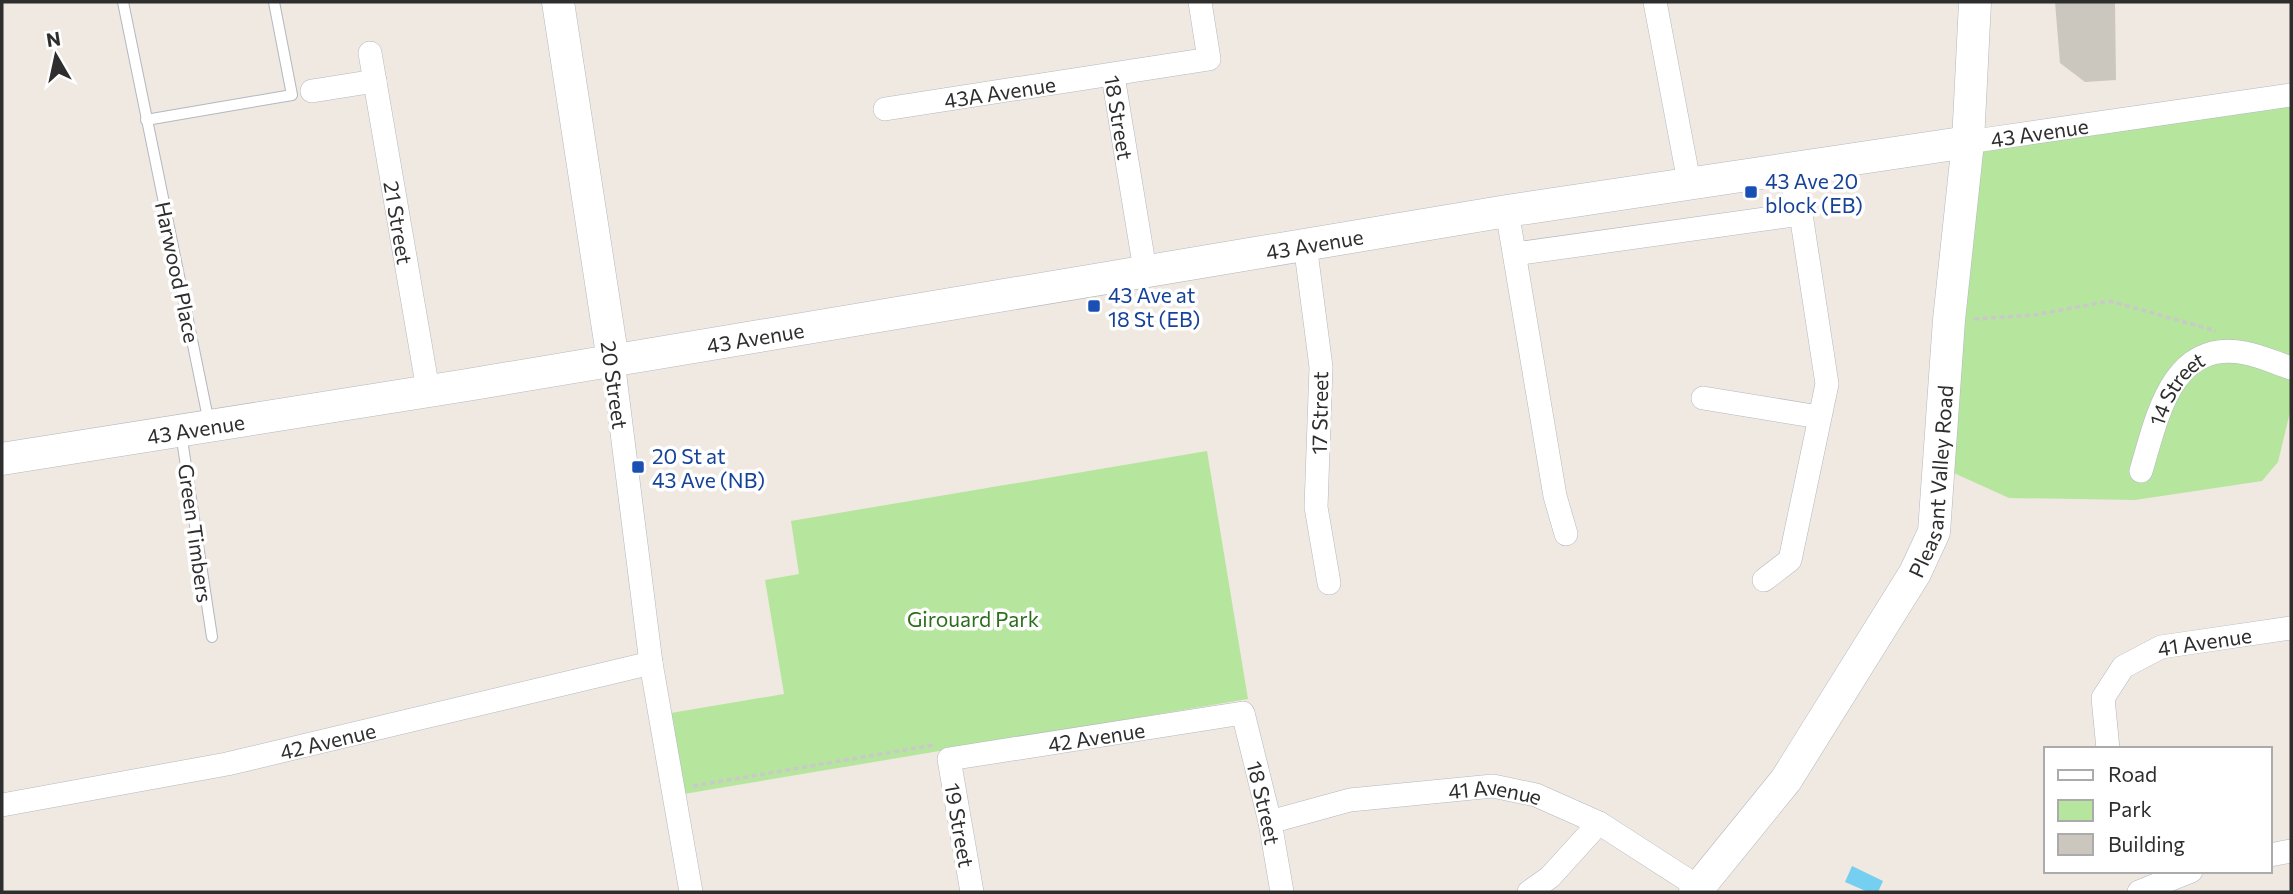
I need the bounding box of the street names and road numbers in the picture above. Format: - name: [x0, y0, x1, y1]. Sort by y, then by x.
- street label: 43A Avenue: [942, 70, 1057, 112]
- street label: 18 Street: [1101, 73, 1139, 161]
- street label: 43 Avenue: [1989, 112, 2090, 151]
- street label: 21 Street: [380, 179, 419, 266]
- street label: Harwood Place: [151, 199, 205, 345]
- street label: 43 Avenue: [1264, 223, 1365, 264]
- street label: 43 Avenue: [704, 316, 806, 357]
- street label: 20 Street: [596, 339, 634, 431]
- street label: 14 Street: [2143, 346, 2208, 429]
- street label: 17 Street: [1306, 371, 1332, 455]
- street label: Pleasant Valley Road: [1902, 384, 1957, 581]
- street label: 43 Avenue: [145, 408, 246, 448]
- street label: Green Timbers: [174, 462, 218, 604]
- street label: 41 Avenue: [2156, 621, 2253, 660]
- street label: 42 Avenue: [1046, 716, 1147, 756]
- street label: 42 Avenue: [277, 717, 378, 764]
- street label: 18 Street: [1243, 758, 1286, 847]
- street label: 41 Avenue: [1447, 773, 1547, 809]
- street label: 19 Street: [940, 781, 980, 869]

